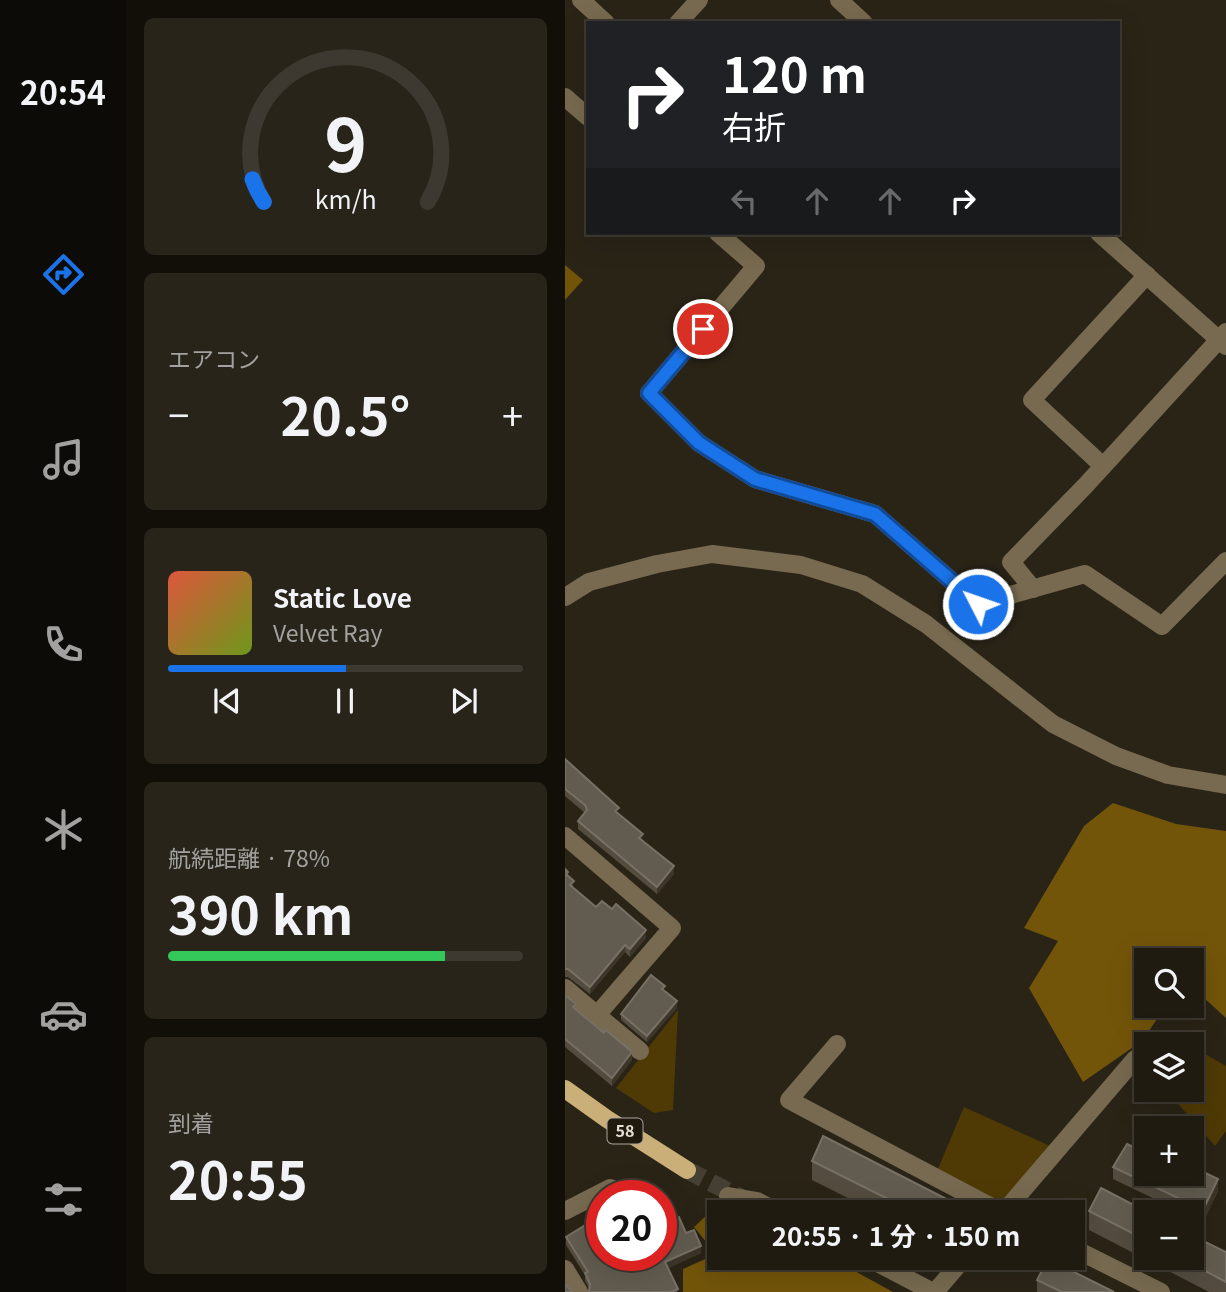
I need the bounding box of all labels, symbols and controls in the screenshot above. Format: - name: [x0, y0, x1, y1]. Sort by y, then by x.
- text: 120 m: [722, 36, 867, 107]
- icon: right: [607, 49, 698, 140]
- text: 20:54: [20, 68, 106, 114]
- text: 9: [324, 89, 367, 194]
- text: 右折: [722, 102, 786, 148]
- text: km/h: [315, 180, 376, 216]
- icon: left: [725, 182, 763, 220]
- icon: ahead: [798, 182, 836, 220]
- icon: ahead: [871, 182, 909, 220]
- icon: right: [944, 182, 982, 220]
- icon: directions: [39, 250, 88, 299]
- pin: [673, 299, 733, 359]
- icon: arrive: [684, 310, 722, 348]
- text: エアコン: [168, 341, 260, 375]
- text: 20.5°: [281, 376, 410, 451]
- text: −: [168, 386, 189, 441]
- text: +: [502, 386, 523, 441]
- icon: music: [39, 435, 88, 484]
- position arrow: [941, 567, 1015, 641]
- text: Static Love: [273, 578, 412, 615]
- text: Velvet Ray: [273, 615, 383, 649]
- icon: phone: [39, 620, 88, 669]
- icon: previous: [208, 682, 246, 720]
- icon: pause: [326, 682, 364, 720]
- icon: next: [445, 682, 483, 720]
- icon: climate: [39, 805, 88, 854]
- text: 航続距離 · 78%: [168, 840, 330, 874]
- text: 390 km: [168, 875, 353, 950]
- map controls: [1134, 948, 1204, 1270]
- button: search: [1134, 948, 1204, 1018]
- icon: car: [39, 990, 88, 1039]
- button: layers: [1134, 1032, 1204, 1102]
- text: 到着: [168, 1105, 214, 1139]
- button: +: [1134, 1116, 1204, 1186]
- road number: 58: [607, 1119, 643, 1144]
- text: 20:55: [168, 1140, 308, 1215]
- icon: filters: [39, 1175, 88, 1224]
- speed limit sign: 20: [586, 1180, 677, 1271]
- button: −: [1134, 1200, 1204, 1270]
- text: 20:55 · 1 分 · 150 m: [772, 1216, 1020, 1253]

